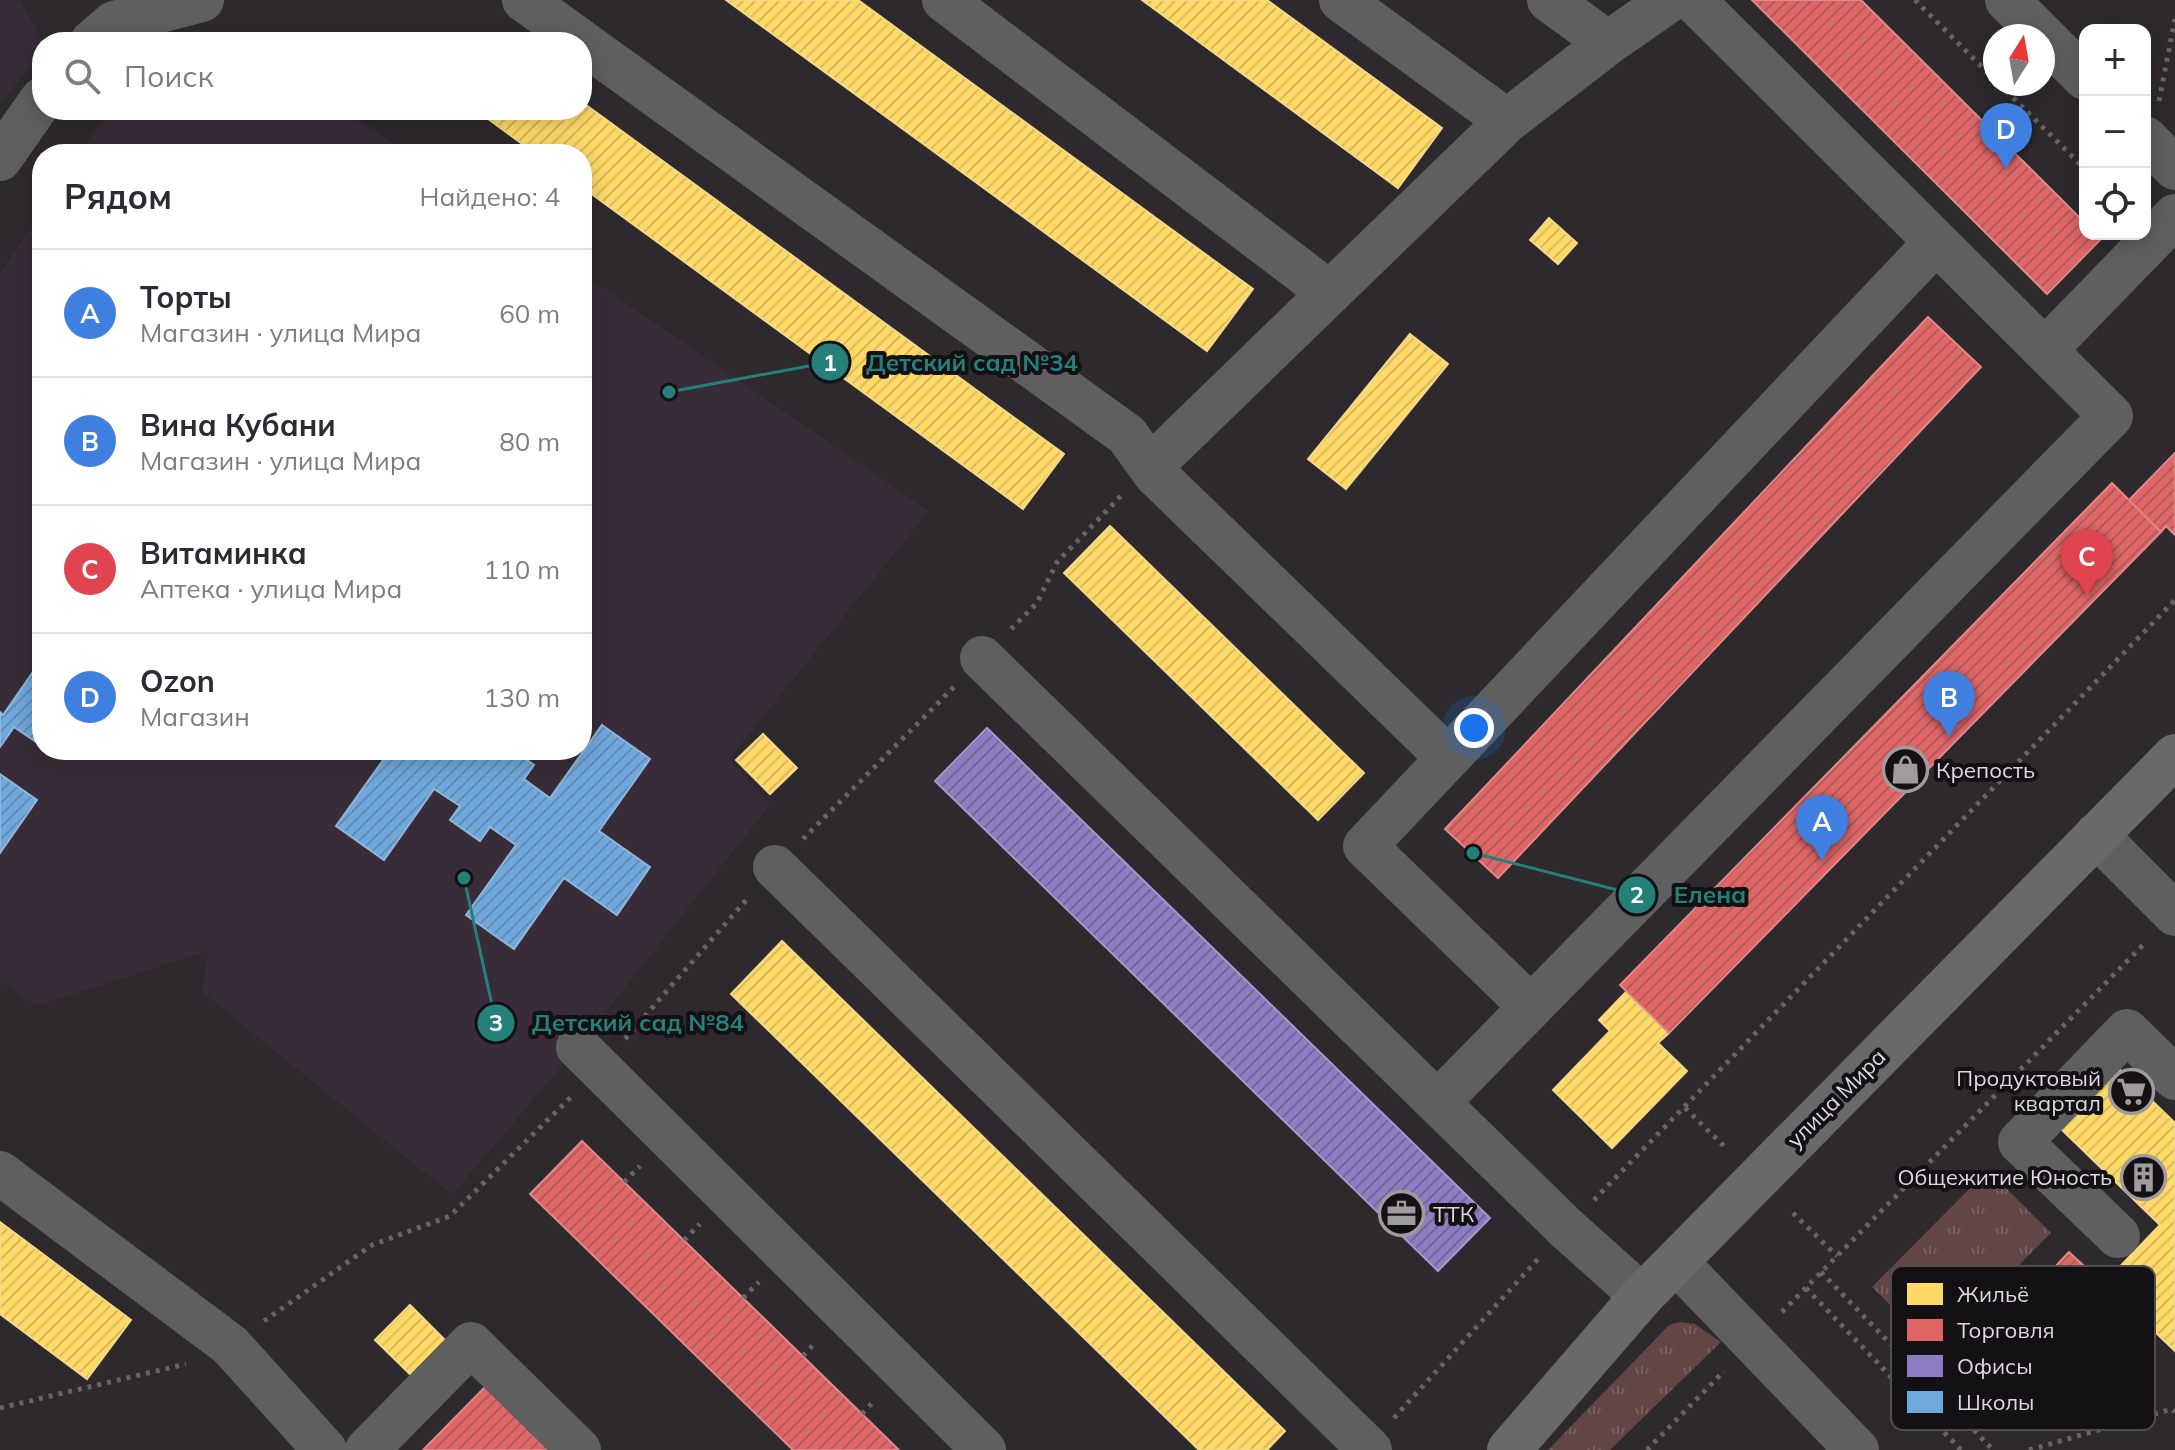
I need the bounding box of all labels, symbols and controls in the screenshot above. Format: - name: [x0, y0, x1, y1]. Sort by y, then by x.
- north arrow: [1983, 24, 2055, 96]
- map controls: [2079, 24, 2151, 240]
- button: +: [2079, 24, 2151, 96]
- search box: [32, 32, 592, 120]
- icon: search: [60, 54, 104, 98]
- text: Поиск: [124, 57, 214, 95]
- button: −: [2079, 96, 2151, 168]
- pin: D: [1980, 103, 2032, 169]
- button: locate: [2079, 168, 2151, 240]
- text: Рядом: [64, 175, 172, 218]
- text: Найдено: 4: [420, 180, 560, 213]
- text: Торты: [140, 278, 232, 316]
- text: A: [80, 297, 100, 330]
- text: 60 m: [499, 297, 560, 330]
- text: Магазин · улица Мира: [140, 316, 421, 349]
- callout: Детский сад №34: [810, 338, 1094, 386]
- text: 1: [823, 347, 837, 377]
- text: Детский сад №34: [866, 347, 1078, 377]
- text: Вина Кубани: [140, 406, 336, 444]
- text: B: [81, 425, 99, 458]
- text: 80 m: [499, 425, 560, 458]
- text: Магазин · улица Мира: [140, 444, 421, 477]
- pin: C: [2061, 530, 2113, 596]
- text: Витаминка: [140, 534, 307, 572]
- text: C: [81, 553, 99, 586]
- text: 110 m: [484, 553, 560, 586]
- text: Аптека · улица Мира: [140, 572, 402, 605]
- text: Ozon: [140, 662, 215, 700]
- pin: B: [1923, 671, 1975, 737]
- text: D: [80, 681, 100, 714]
- text: 130 m: [484, 681, 560, 714]
- text: Магазин: [140, 700, 250, 733]
- your location: [1454, 708, 1494, 748]
- shop icon: Крепость: [1881, 746, 1929, 794]
- place label: Крепость: [1936, 756, 2035, 784]
- pin: A: [1796, 795, 1848, 861]
- callout: Елена: [1617, 871, 1762, 919]
- text: 2: [1630, 879, 1644, 909]
- text: Елена: [1674, 879, 1746, 909]
- callout: Детский сад №84: [476, 999, 760, 1047]
- text: 3: [489, 1007, 503, 1037]
- text: Детский сад №84: [532, 1007, 744, 1037]
- street label: улица Мира: [1781, 1043, 1891, 1153]
- place label: Продуктовый квартал: [1956, 1064, 2101, 1117]
- supermarket icon: Продуктовый квартал: [2108, 1067, 2156, 1115]
- building icon: Общежитие Юность: [2119, 1153, 2167, 1201]
- place label: Общежитие Юность: [1898, 1163, 2112, 1191]
- office icon: ТТК: [1378, 1190, 1426, 1238]
- place label: ТТК: [1433, 1200, 1475, 1228]
- legend: [1891, 1266, 2155, 1430]
- text: Жильё: [1957, 1280, 2029, 1308]
- text: Торговля: [1957, 1316, 2055, 1344]
- text: Офисы: [1957, 1352, 2033, 1380]
- text: Школы: [1957, 1388, 2034, 1416]

